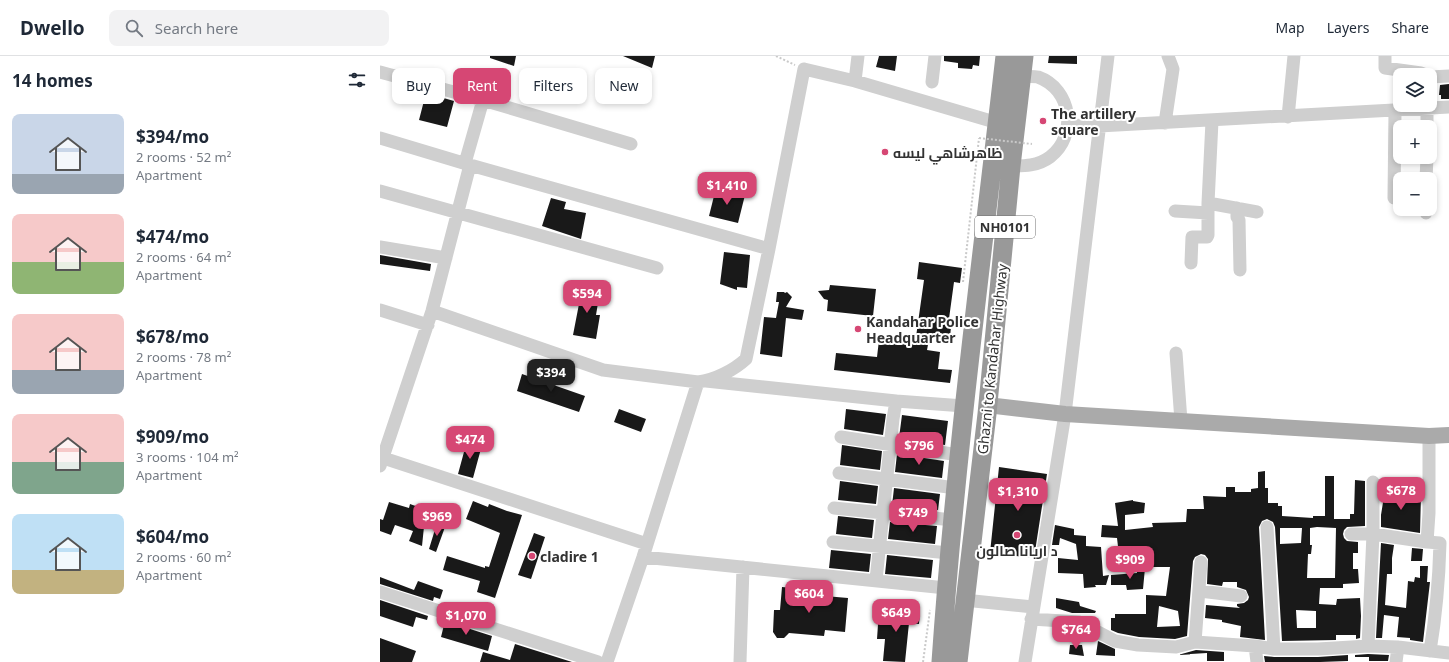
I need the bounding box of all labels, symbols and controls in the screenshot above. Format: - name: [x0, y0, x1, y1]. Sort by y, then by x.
- search box: [109, 10, 389, 46]
- text: Dwello: [20, 15, 85, 41]
- icon: search: [123, 17, 145, 39]
- text: Search here: [155, 18, 238, 38]
- text: Map: [1276, 18, 1305, 37]
- text: Layers: [1327, 18, 1369, 37]
- text: Share: [1391, 18, 1429, 37]
- chip: Buy: [392, 68, 445, 104]
- chip: Rent: [453, 68, 511, 104]
- chip: Filters: [519, 68, 587, 104]
- chip: New: [595, 68, 652, 104]
- map controls: [1393, 68, 1437, 216]
- button: layers: [1393, 68, 1437, 112]
- text: 14 homes: [12, 69, 93, 92]
- icon: filters: [346, 69, 368, 91]
- place label: The artillery square: [1051, 104, 1136, 139]
- marker: The artillery square: [1038, 116, 1048, 126]
- button: +: [1393, 120, 1437, 164]
- text: $394/mo: [136, 125, 209, 148]
- icon: home: [44, 130, 92, 178]
- place label: ظاهرشاهي لیسه: [893, 143, 1003, 165]
- marker: ظاهرشاهي لیسه: [880, 147, 890, 157]
- text: 2 rooms · 52 m²: [136, 148, 231, 166]
- text: Apartment: [136, 166, 202, 184]
- pin: $1,410: [694, 172, 760, 206]
- button: −: [1393, 172, 1437, 216]
- text: $1,410: [707, 176, 747, 194]
- road number: NH0101: [975, 216, 1035, 238]
- text: $474/mo: [136, 225, 209, 248]
- icon: home: [44, 230, 92, 278]
- text: 2 rooms · 64 m²: [136, 248, 231, 266]
- street label: Ghazni to Kandahar Highway: [973, 262, 1012, 455]
- text: Apartment: [136, 266, 202, 284]
- pin: $594: [563, 280, 611, 314]
- text: $594: [572, 284, 602, 302]
- place label: Kandahar Police Headquarter: [866, 312, 979, 347]
- marker: Kandahar Police Headquarter: [853, 324, 863, 334]
- text: $678/mo: [136, 325, 209, 348]
- icon: home: [44, 330, 92, 378]
- text: 2 rooms · 78 m²: [136, 348, 231, 366]
- pin: $394: [527, 359, 575, 393]
- text: $394: [536, 363, 566, 381]
- text: Apartment: [136, 366, 202, 384]
- text: $909/mo: [136, 425, 209, 448]
- pin: $474: [446, 426, 494, 460]
- icon: home: [44, 430, 92, 478]
- text: $474: [455, 430, 485, 448]
- pin: $796: [895, 432, 943, 466]
- text: $796: [904, 436, 934, 454]
- text: 3 rooms · 104 m²: [136, 448, 239, 466]
- text: Apartment: [136, 466, 202, 484]
- pin: $678: [1377, 477, 1425, 511]
- pin: $1,310: [985, 478, 1051, 512]
- text: $678: [1386, 481, 1416, 499]
- text: $1,310: [998, 482, 1038, 500]
- pin: $749: [889, 499, 937, 533]
- pin: $969: [413, 503, 461, 537]
- text: $749: [898, 503, 928, 521]
- text: $969: [422, 507, 452, 525]
- text: $604/mo: [136, 525, 209, 548]
- icon: home: [44, 530, 92, 578]
- marker: د اریانا صالون: [1012, 530, 1022, 540]
- place label: د اریانا صالون: [976, 541, 1058, 560]
- pin: $909: [1106, 546, 1154, 580]
- place label: cladire 1: [540, 547, 599, 566]
- text: 2 rooms · 60 m²: [136, 548, 231, 566]
- text: $909: [1115, 550, 1145, 568]
- marker: cladire 1: [527, 551, 537, 561]
- text: Apartment: [136, 566, 202, 584]
- pin: $604: [785, 580, 833, 614]
- text: $604: [794, 584, 824, 602]
- pin: $649: [872, 599, 920, 633]
- pin: $1,070: [433, 602, 499, 636]
- text: $649: [881, 603, 911, 621]
- text: $1,070: [446, 606, 486, 624]
- pin: $764: [1052, 616, 1100, 650]
- text: $764: [1061, 620, 1091, 638]

